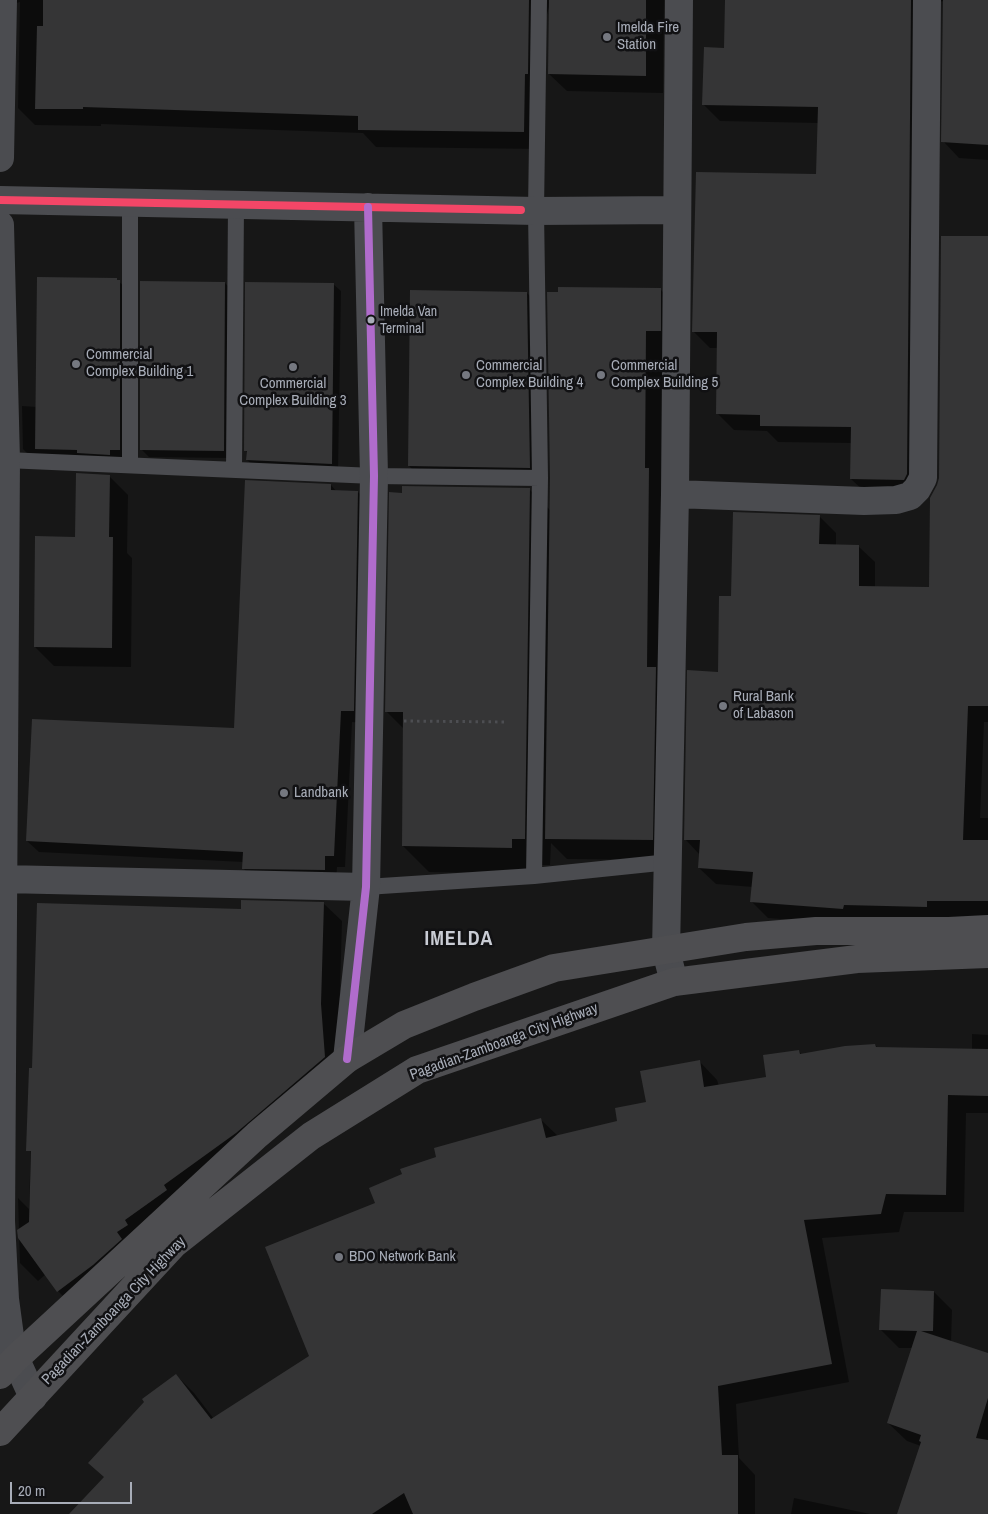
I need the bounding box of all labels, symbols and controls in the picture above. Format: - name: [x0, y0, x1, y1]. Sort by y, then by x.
- place label: Imelda Fire Station: [617, 19, 679, 54]
- marker: Imelda Fire Station: [601, 31, 613, 43]
- place label: Imelda Van Terminal: [380, 304, 437, 336]
- marker: Imelda Van Terminal: [366, 315, 376, 325]
- place label: Commercial Complex Building 1: [86, 346, 193, 381]
- place label: Commercial Complex Building 4: [476, 357, 583, 392]
- place label: Commercial Complex Building 5: [611, 357, 718, 392]
- marker: Commercial Complex Building 1: [70, 358, 82, 370]
- marker: Commercial Complex Building 3: [287, 361, 299, 373]
- marker: Commercial Complex Building 4: [460, 369, 472, 381]
- marker: Commercial Complex Building 5: [595, 369, 607, 381]
- place label: Commercial Complex Building 3: [239, 375, 347, 410]
- place label: Rural Bank of Labason: [733, 688, 794, 723]
- marker: Rural Bank of Labason: [717, 700, 729, 712]
- place label: Landbank: [294, 784, 348, 802]
- marker: Landbank: [278, 787, 290, 799]
- district label: IMELDA: [424, 928, 494, 952]
- street label: Pagadian-Zamboanga City Highway: [407, 1000, 601, 1084]
- street label: Pagadian-Zamboanga City Highway: [38, 1233, 190, 1389]
- place label: BDO Network Bank: [349, 1248, 456, 1266]
- marker: BDO Network Bank: [333, 1251, 345, 1263]
- scale bar: [12, 1472, 135, 1504]
- text: 20 m: [18, 1480, 45, 1501]

